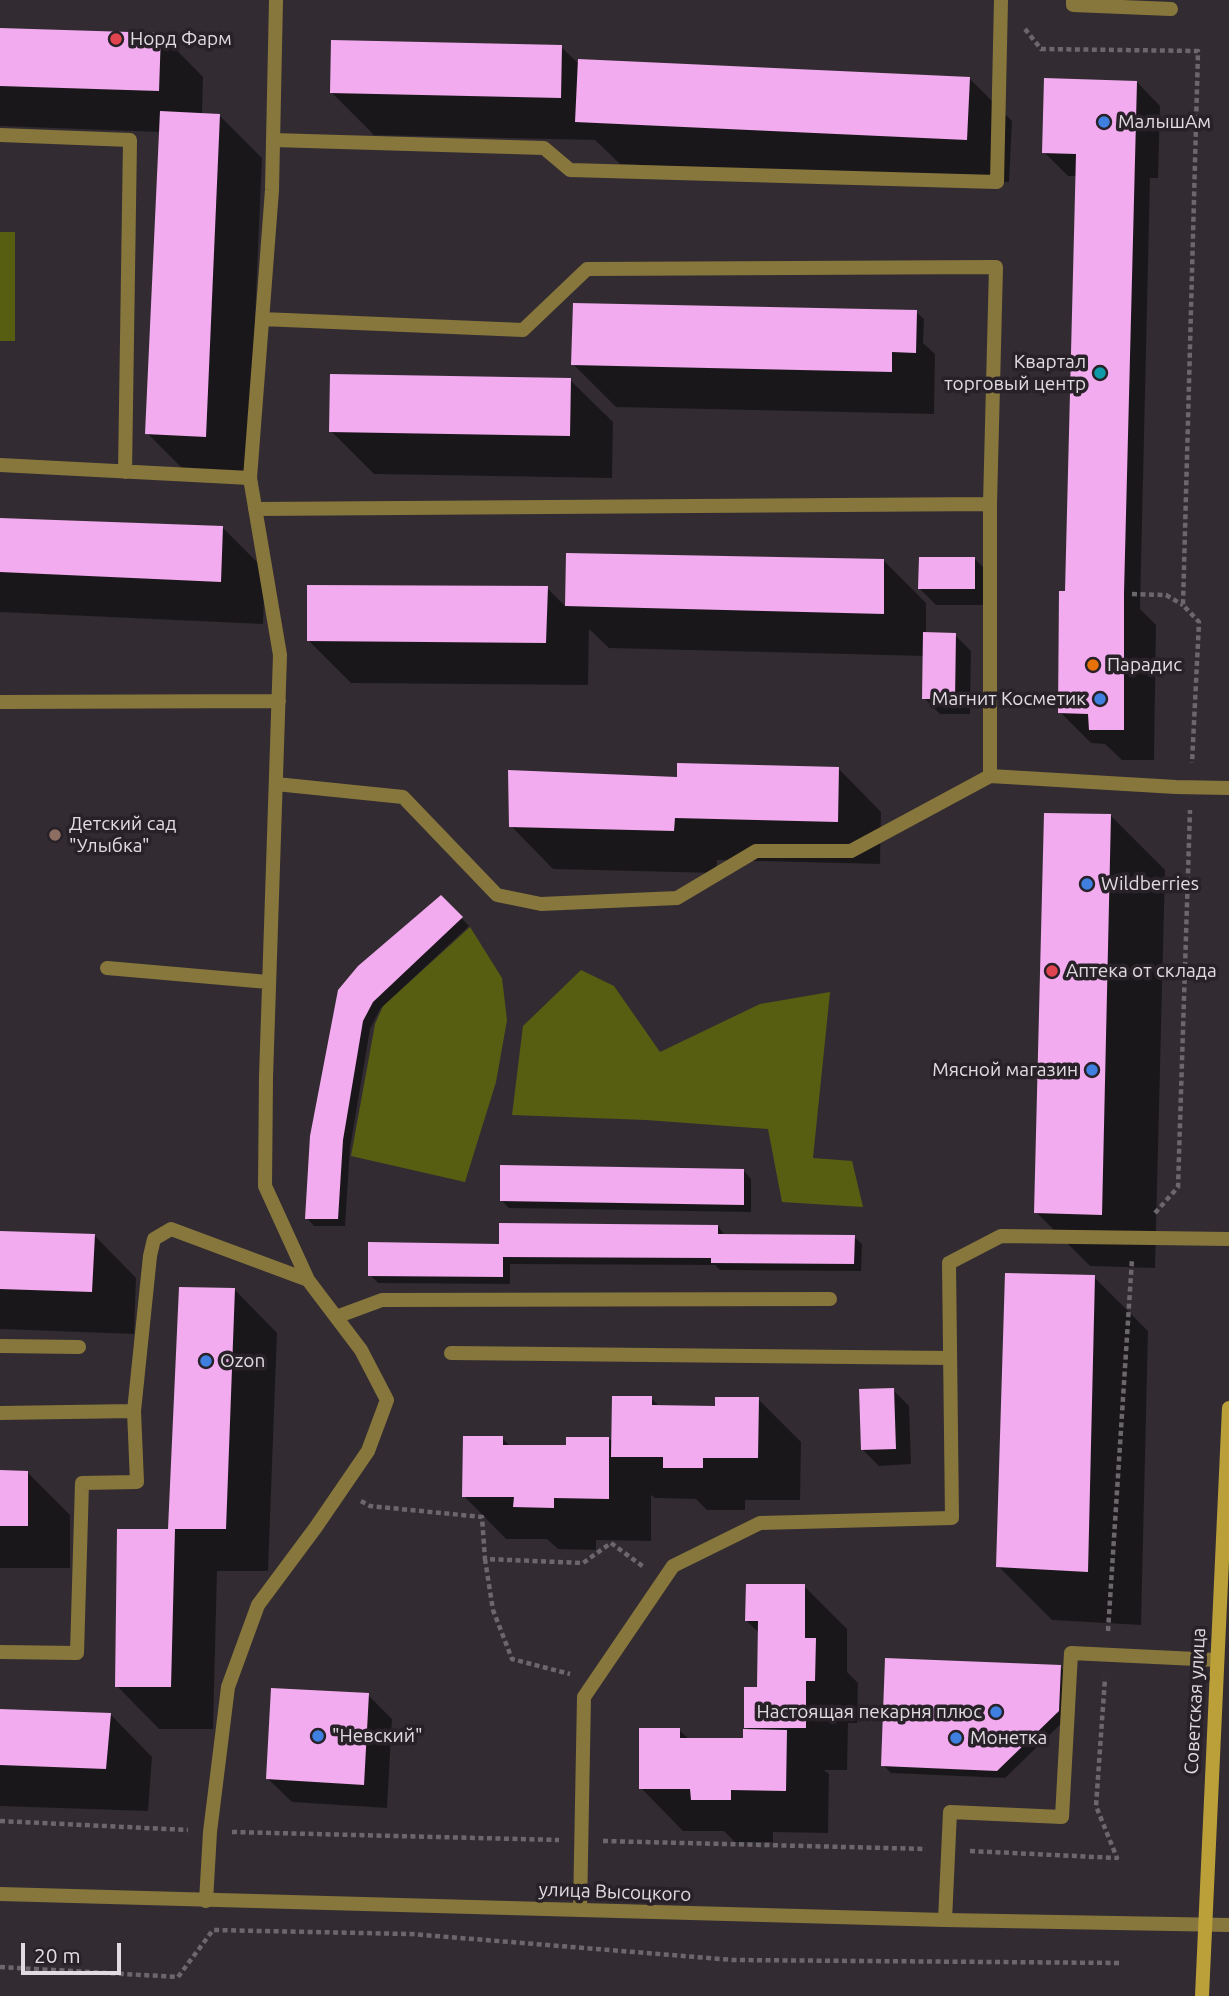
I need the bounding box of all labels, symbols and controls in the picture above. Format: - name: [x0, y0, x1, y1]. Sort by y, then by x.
- place label: Норд Фарм: [130, 28, 232, 50]
- marker: Норд Фарм: [108, 31, 124, 47]
- place label: МалышАм: [1118, 111, 1211, 133]
- marker: МалышАм: [1096, 114, 1112, 130]
- place label: Квартал торговый центр: [944, 351, 1086, 395]
- marker: Квартал торговый центр: [1092, 365, 1108, 381]
- place label: Парадис: [1107, 654, 1182, 676]
- marker: Парадис: [1085, 657, 1101, 673]
- place label: Магнит Косметик: [932, 688, 1086, 710]
- marker: Магнит Косметик: [1092, 691, 1108, 707]
- place label: Детский сад "Улыбка": [69, 813, 176, 857]
- marker: Детский сад "Улыбка": [47, 827, 63, 843]
- place label: Wildberries: [1101, 873, 1199, 895]
- marker: Wildberries: [1079, 876, 1095, 892]
- place label: Аптека от склада: [1066, 960, 1217, 982]
- marker: Аптека от склада: [1044, 963, 1060, 979]
- place label: Мясной магазин: [932, 1059, 1078, 1081]
- marker: Мясной магазин: [1084, 1062, 1100, 1078]
- place label: Ozon: [220, 1350, 265, 1372]
- marker: Ozon: [198, 1353, 214, 1369]
- street label: Советская улица: [1180, 1627, 1210, 1775]
- place label: Настоящая пекарня плюс: [757, 1701, 982, 1723]
- marker: Настоящая пекарня плюс: [988, 1704, 1004, 1720]
- place label: "Невский": [332, 1725, 423, 1747]
- place label: Монетка: [970, 1727, 1047, 1749]
- marker: "Невский": [310, 1728, 326, 1744]
- marker: Монетка: [948, 1730, 964, 1746]
- street label: улица Высоцкого: [538, 1878, 692, 1906]
- scale bar: [24, 1930, 124, 1974]
- text: 20 m: [34, 1943, 81, 1967]

